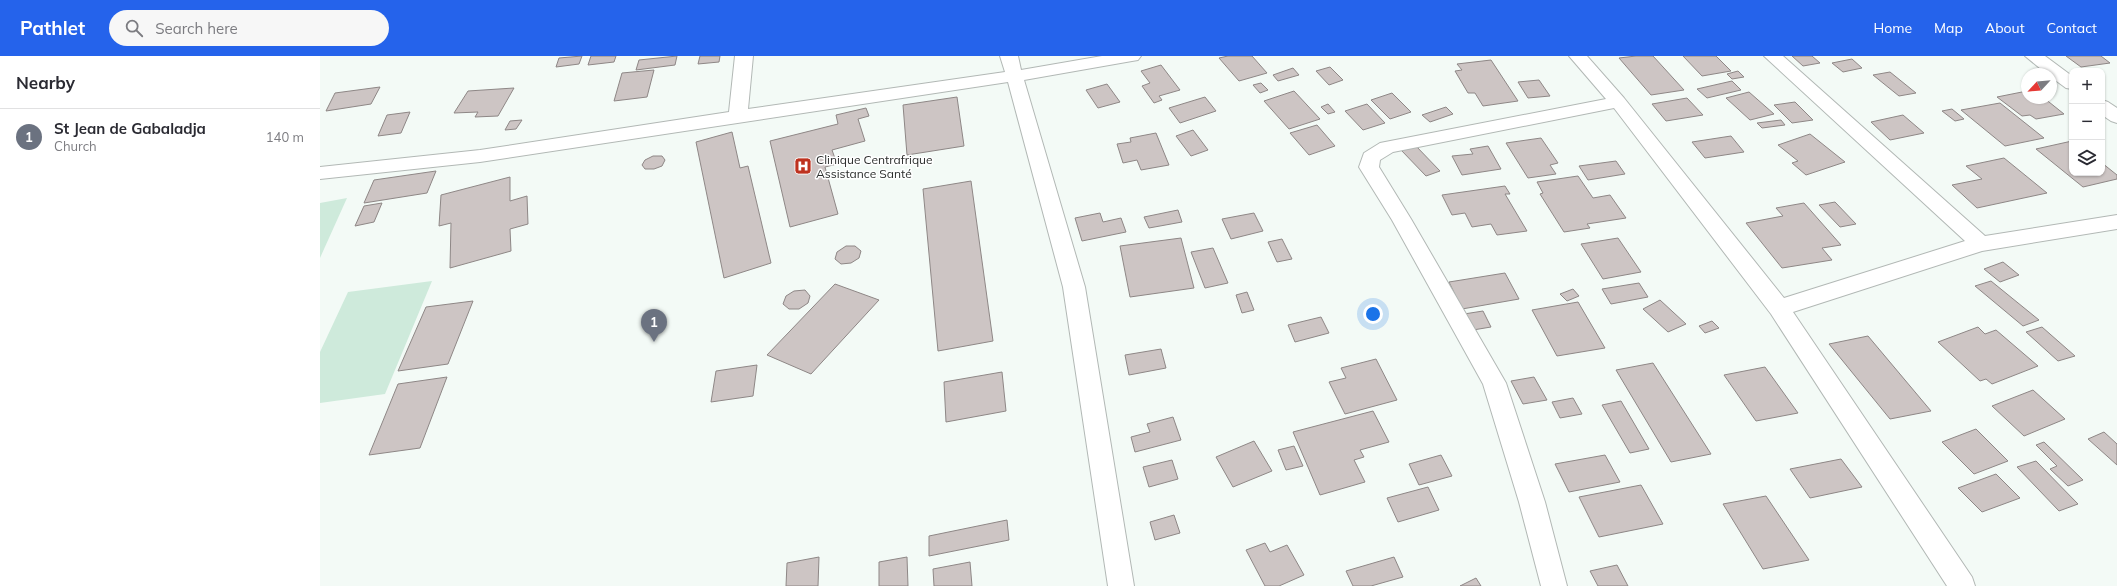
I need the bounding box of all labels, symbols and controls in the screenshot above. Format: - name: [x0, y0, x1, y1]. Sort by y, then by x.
- search box: [109, 10, 389, 46]
- text: Pathlet: [20, 16, 85, 40]
- icon: search: [123, 17, 145, 39]
- text: Search here: [155, 19, 238, 38]
- text: Home: [1873, 19, 1912, 37]
- text: Map: [1934, 19, 1963, 37]
- text: About: [1985, 19, 2025, 37]
- text: Contact: [2047, 19, 2097, 37]
- north arrow: [2021, 68, 2057, 104]
- map controls: [2069, 68, 2105, 176]
- button: +: [2069, 68, 2105, 104]
- text: Nearby: [16, 72, 75, 93]
- button: −: [2069, 104, 2105, 140]
- text: St Jean de Gabaladja: [54, 119, 206, 138]
- text: 1: [25, 129, 33, 145]
- text: 140 m: [266, 129, 304, 145]
- text: Church: [54, 138, 97, 154]
- button: layers: [2069, 140, 2105, 176]
- place label: Clinique Centrafrique Assistance Santé: [816, 152, 933, 181]
- hospital icon: Clinique Centrafrique Assistance Santé: [793, 156, 813, 176]
- your location: [1363, 304, 1383, 324]
- pin: 1: [641, 309, 667, 342]

